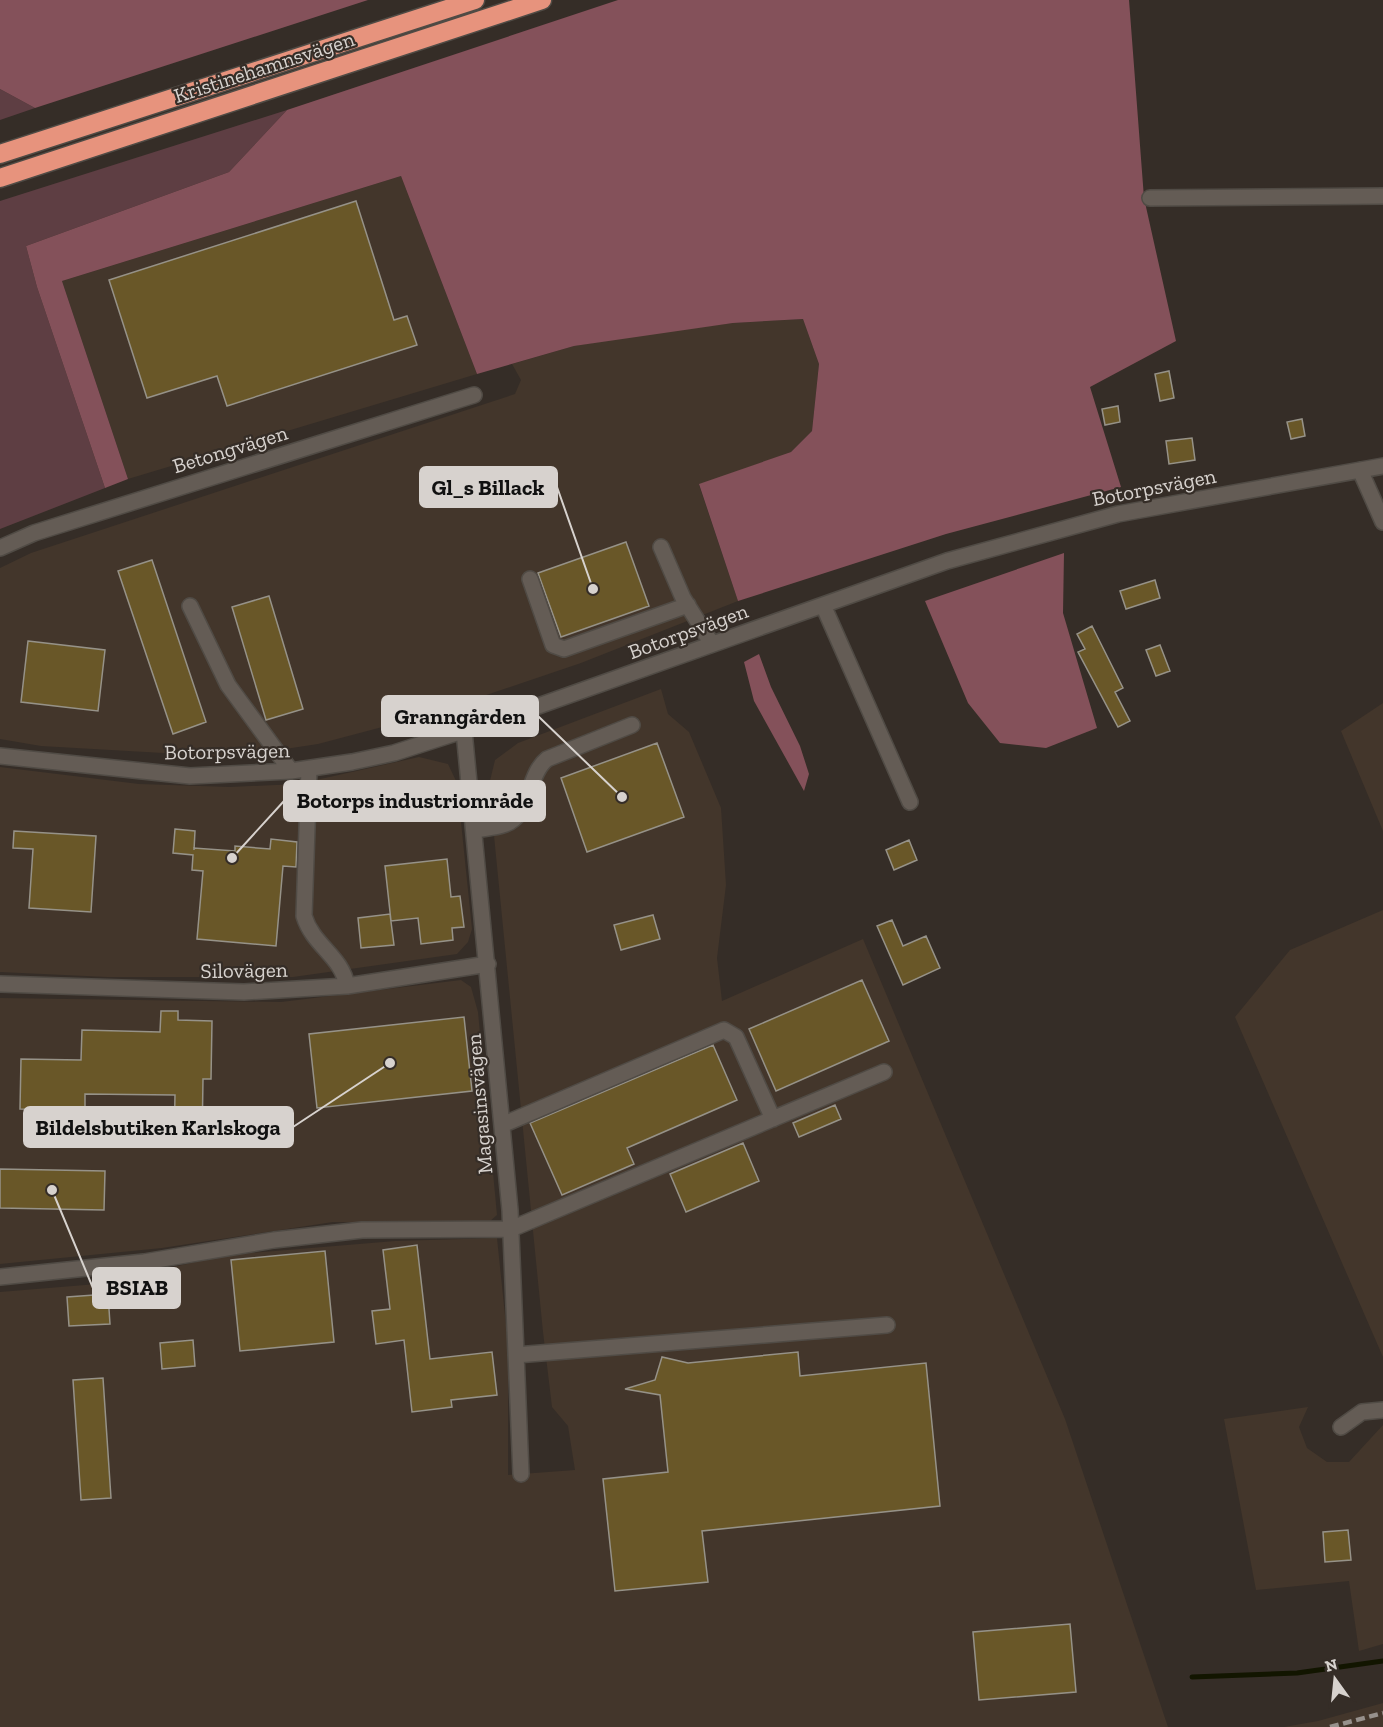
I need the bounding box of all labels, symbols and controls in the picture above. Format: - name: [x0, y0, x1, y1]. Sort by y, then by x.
- street label: Kristinehamnsvägen: [171, 26, 357, 108]
- street label: Betongvägen: [169, 420, 291, 478]
- street label: Botorpsvägen: [1090, 463, 1218, 511]
- callout: Gl_s Billack: [420, 467, 557, 507]
- text: Gl_s Billack: [432, 474, 545, 501]
- street label: Botorpsvägen: [625, 598, 751, 664]
- callout: Granngården: [382, 696, 538, 736]
- text: Granngården: [394, 703, 526, 730]
- street label: Botorpsvägen: [164, 737, 290, 765]
- callout: Botorps industriområde: [284, 781, 545, 821]
- text: Botorps industriområde: [297, 787, 534, 814]
- street label: Silovägen: [200, 957, 288, 983]
- street label: Magasinsvägen: [460, 1033, 498, 1175]
- callout: Bildelsbutiken Karlskoga: [24, 1107, 293, 1147]
- text: Bildelsbutiken Karlskoga: [35, 1114, 281, 1141]
- callout: BSIAB: [93, 1268, 180, 1308]
- text: BSIAB: [106, 1274, 169, 1301]
- north arrow: [1305, 1649, 1365, 1709]
- text: N: [1323, 1654, 1340, 1676]

